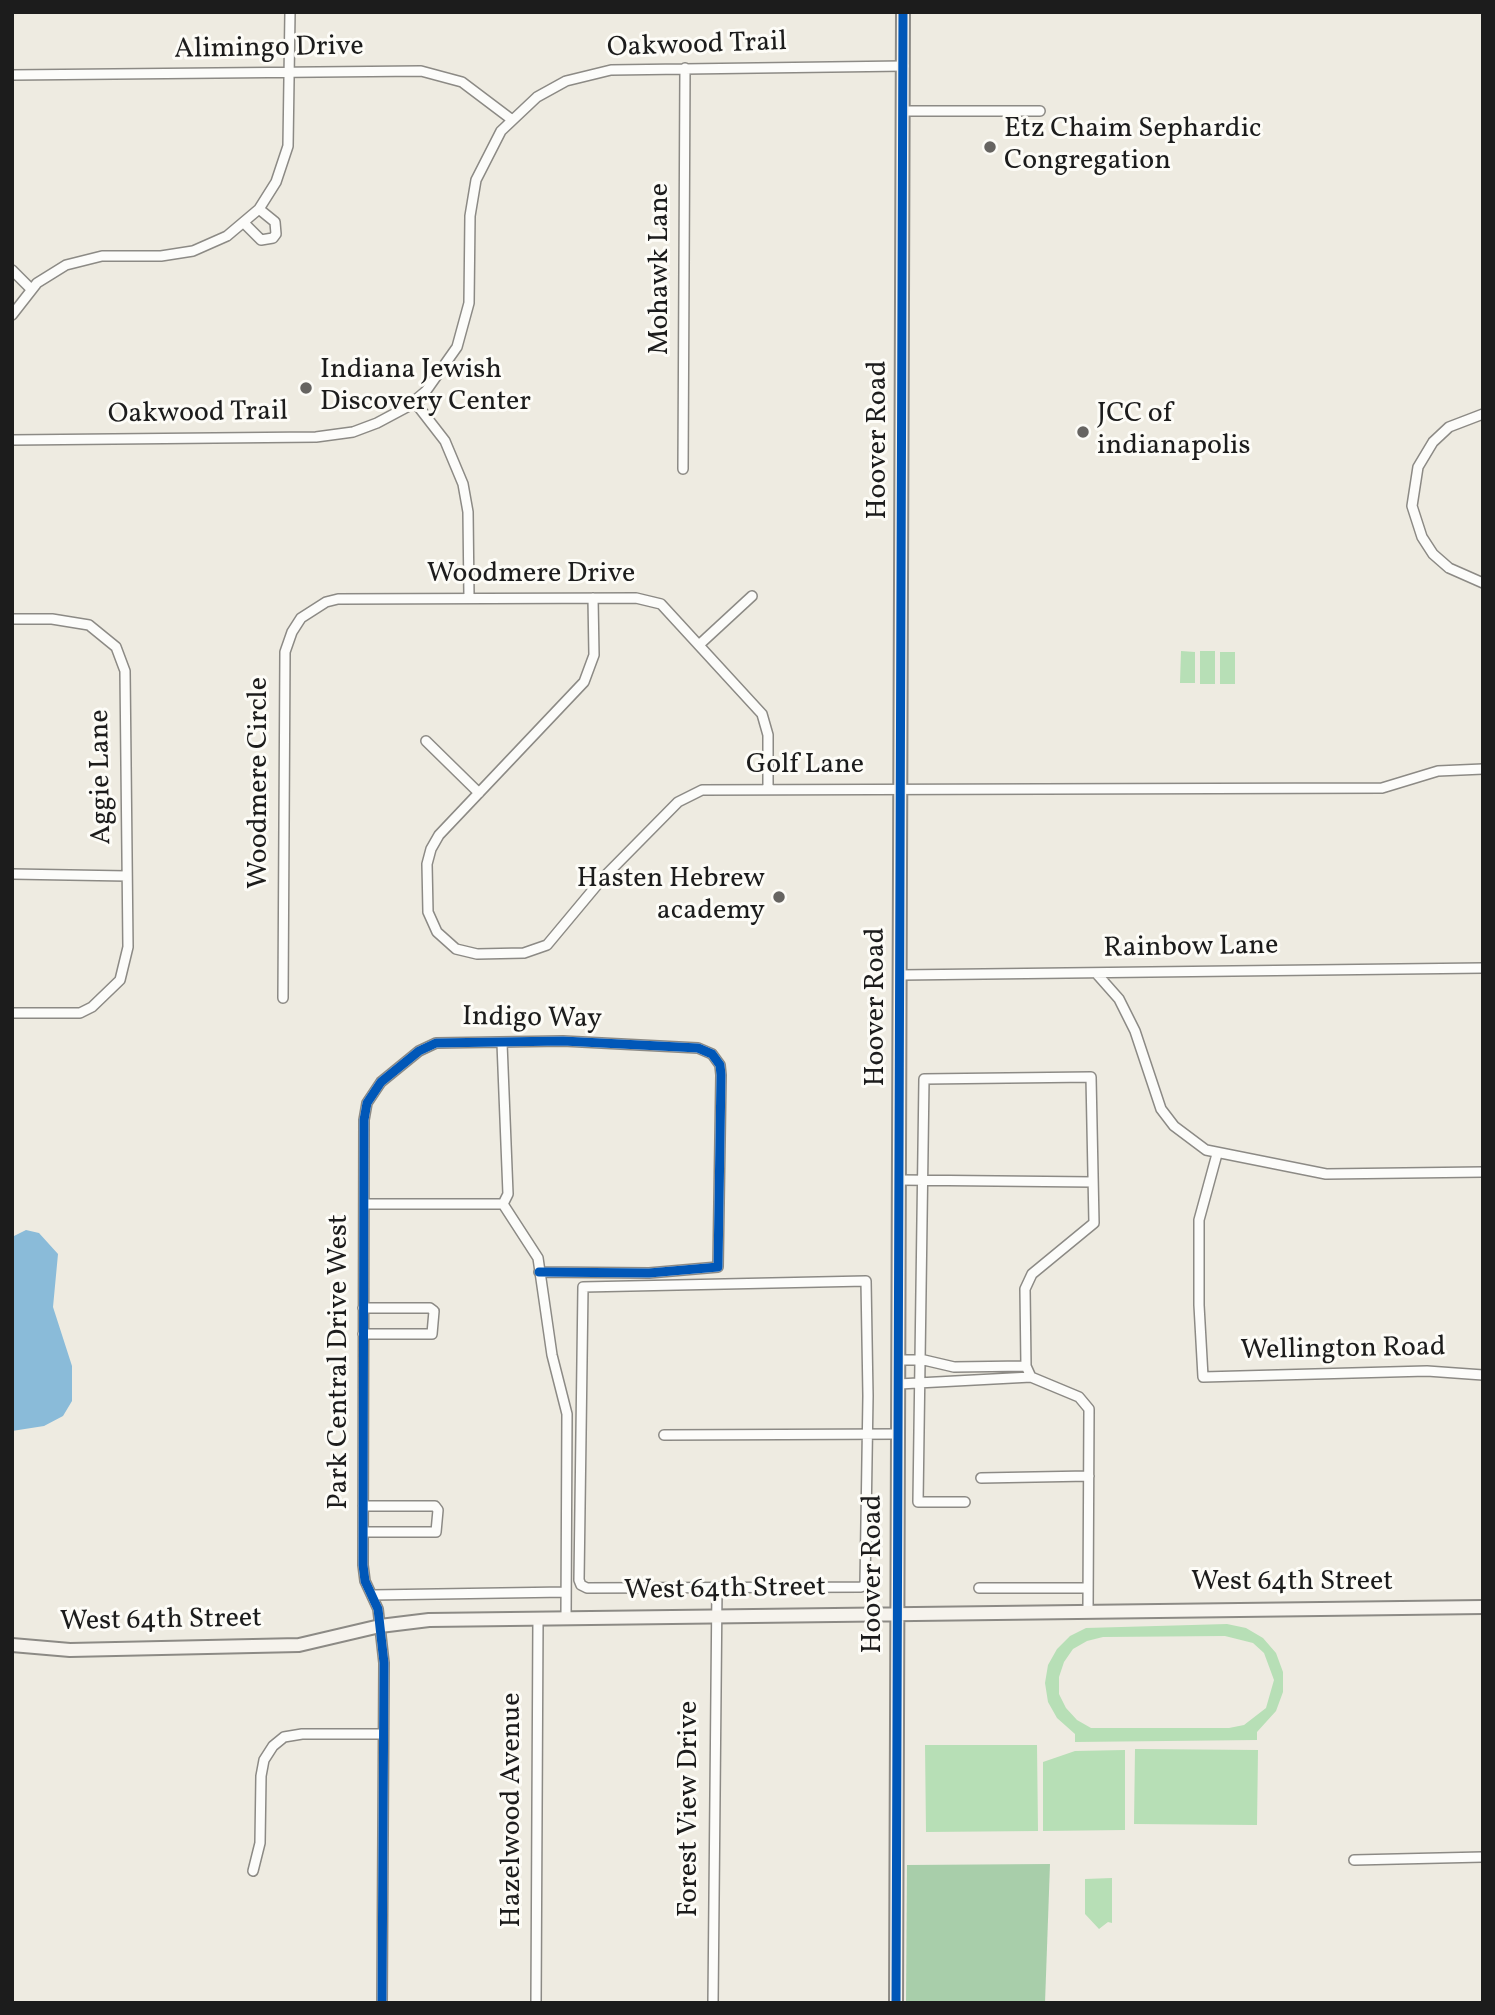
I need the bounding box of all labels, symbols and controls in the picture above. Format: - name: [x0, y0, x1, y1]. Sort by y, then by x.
- street label: Oakwood Trail: [606, 27, 788, 67]
- street label: Alimingo Drive: [174, 32, 364, 68]
- place label: Etz Chaim Sephardic Congregation: [1004, 114, 1262, 180]
- marker: Etz Chaim Sephardic Congregation: [982, 139, 998, 155]
- street label: Mohawk Lane: [645, 183, 679, 355]
- place label: Indiana Jewish Discovery Center: [320, 355, 531, 421]
- street label: Hoover Road: [863, 361, 897, 519]
- marker: Indiana Jewish Discovery Center: [298, 380, 314, 396]
- street label: Oakwood Trail: [108, 397, 288, 433]
- place label: JCC of indianapolis: [1097, 399, 1250, 465]
- marker: JCC of indianapolis: [1075, 424, 1091, 440]
- street label: Woodmere Drive: [427, 559, 635, 593]
- street label: Woodmere Circle: [244, 677, 278, 889]
- street label: Aggie Lane: [85, 709, 121, 845]
- street label: Golf Lane: [746, 750, 864, 784]
- place label: Hasten Hebrew academy: [577, 864, 765, 930]
- marker: Hasten Hebrew academy: [771, 889, 787, 905]
- street label: Hoover Road: [861, 928, 895, 1086]
- street label: Rainbow Lane: [1103, 931, 1279, 967]
- street label: Indigo Way: [462, 1002, 602, 1038]
- street label: Park Central Drive West: [324, 1214, 358, 1510]
- street label: Wellington Road: [1240, 1332, 1446, 1370]
- street label: Hoover Road: [858, 1495, 892, 1653]
- street label: West 64th Street: [1191, 1567, 1393, 1601]
- street label: West 64th Street: [624, 1572, 826, 1610]
- street label: West 64th Street: [60, 1603, 262, 1641]
- street label: Hazelwood Avenue: [497, 1693, 531, 1927]
- street label: Forest View Drive: [674, 1701, 708, 1917]

